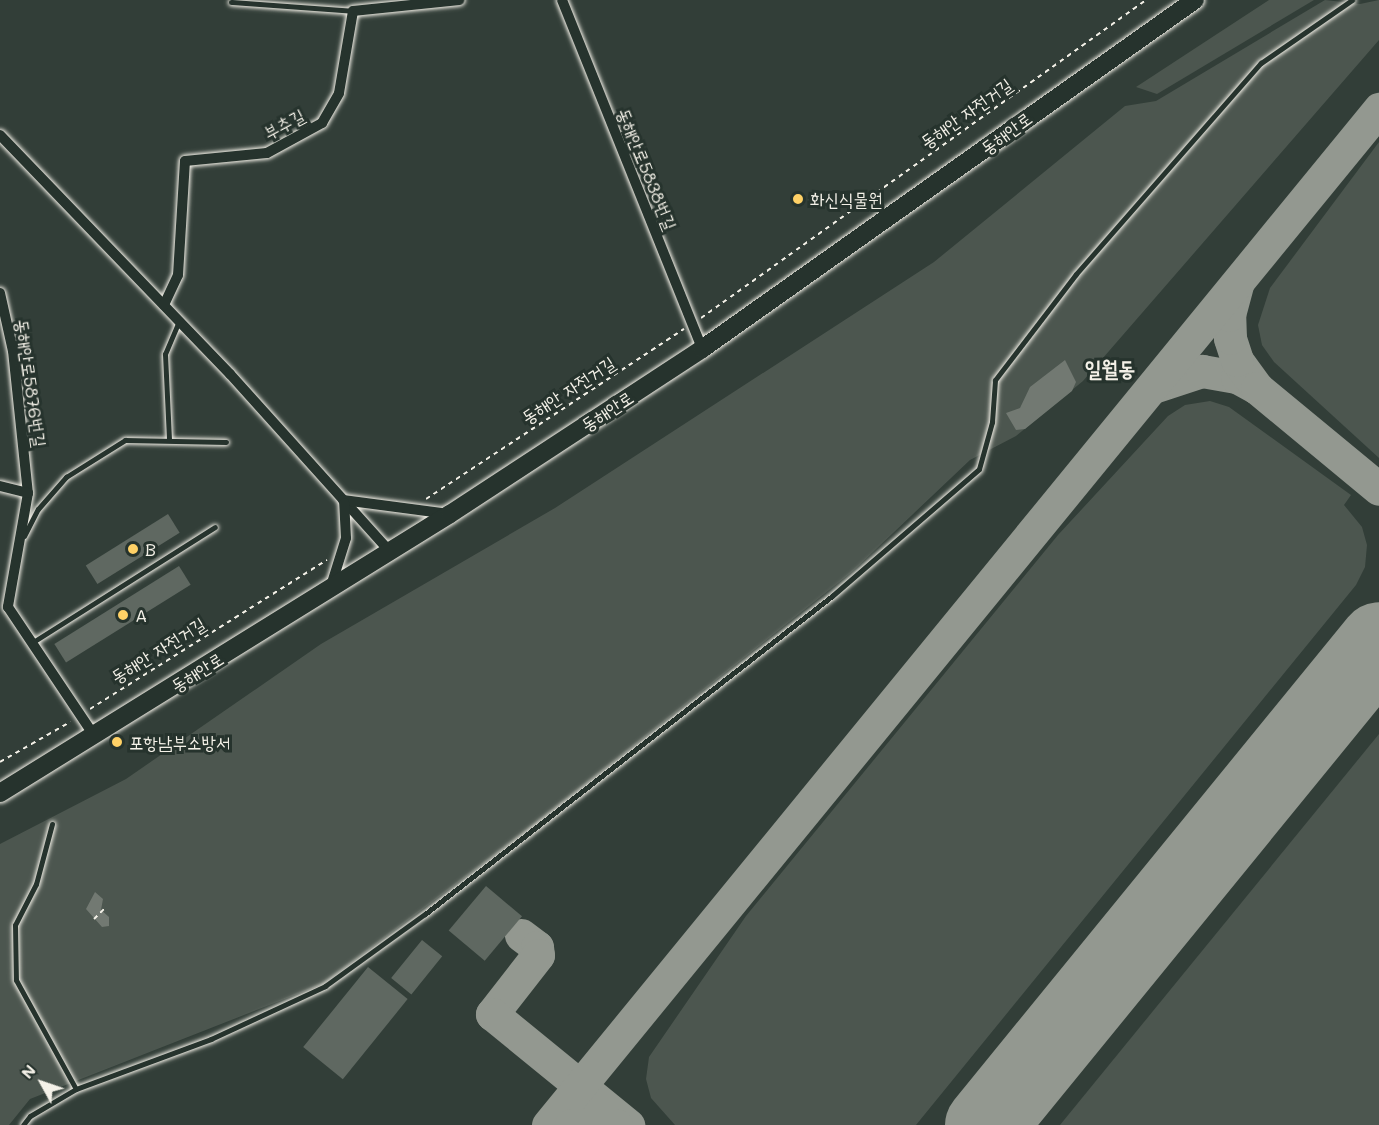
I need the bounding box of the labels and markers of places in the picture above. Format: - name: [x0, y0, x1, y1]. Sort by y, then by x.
- place label: 화신식물원: [810, 188, 882, 210]
- marker: 화신식물원: [791, 192, 805, 206]
- place label: B: [145, 538, 156, 560]
- marker: B: [126, 542, 140, 556]
- place label: A: [135, 604, 147, 626]
- marker: A: [116, 608, 130, 622]
- place label: 포항남부소방서: [129, 731, 230, 753]
- marker: 포항남부소방서: [110, 735, 124, 749]

